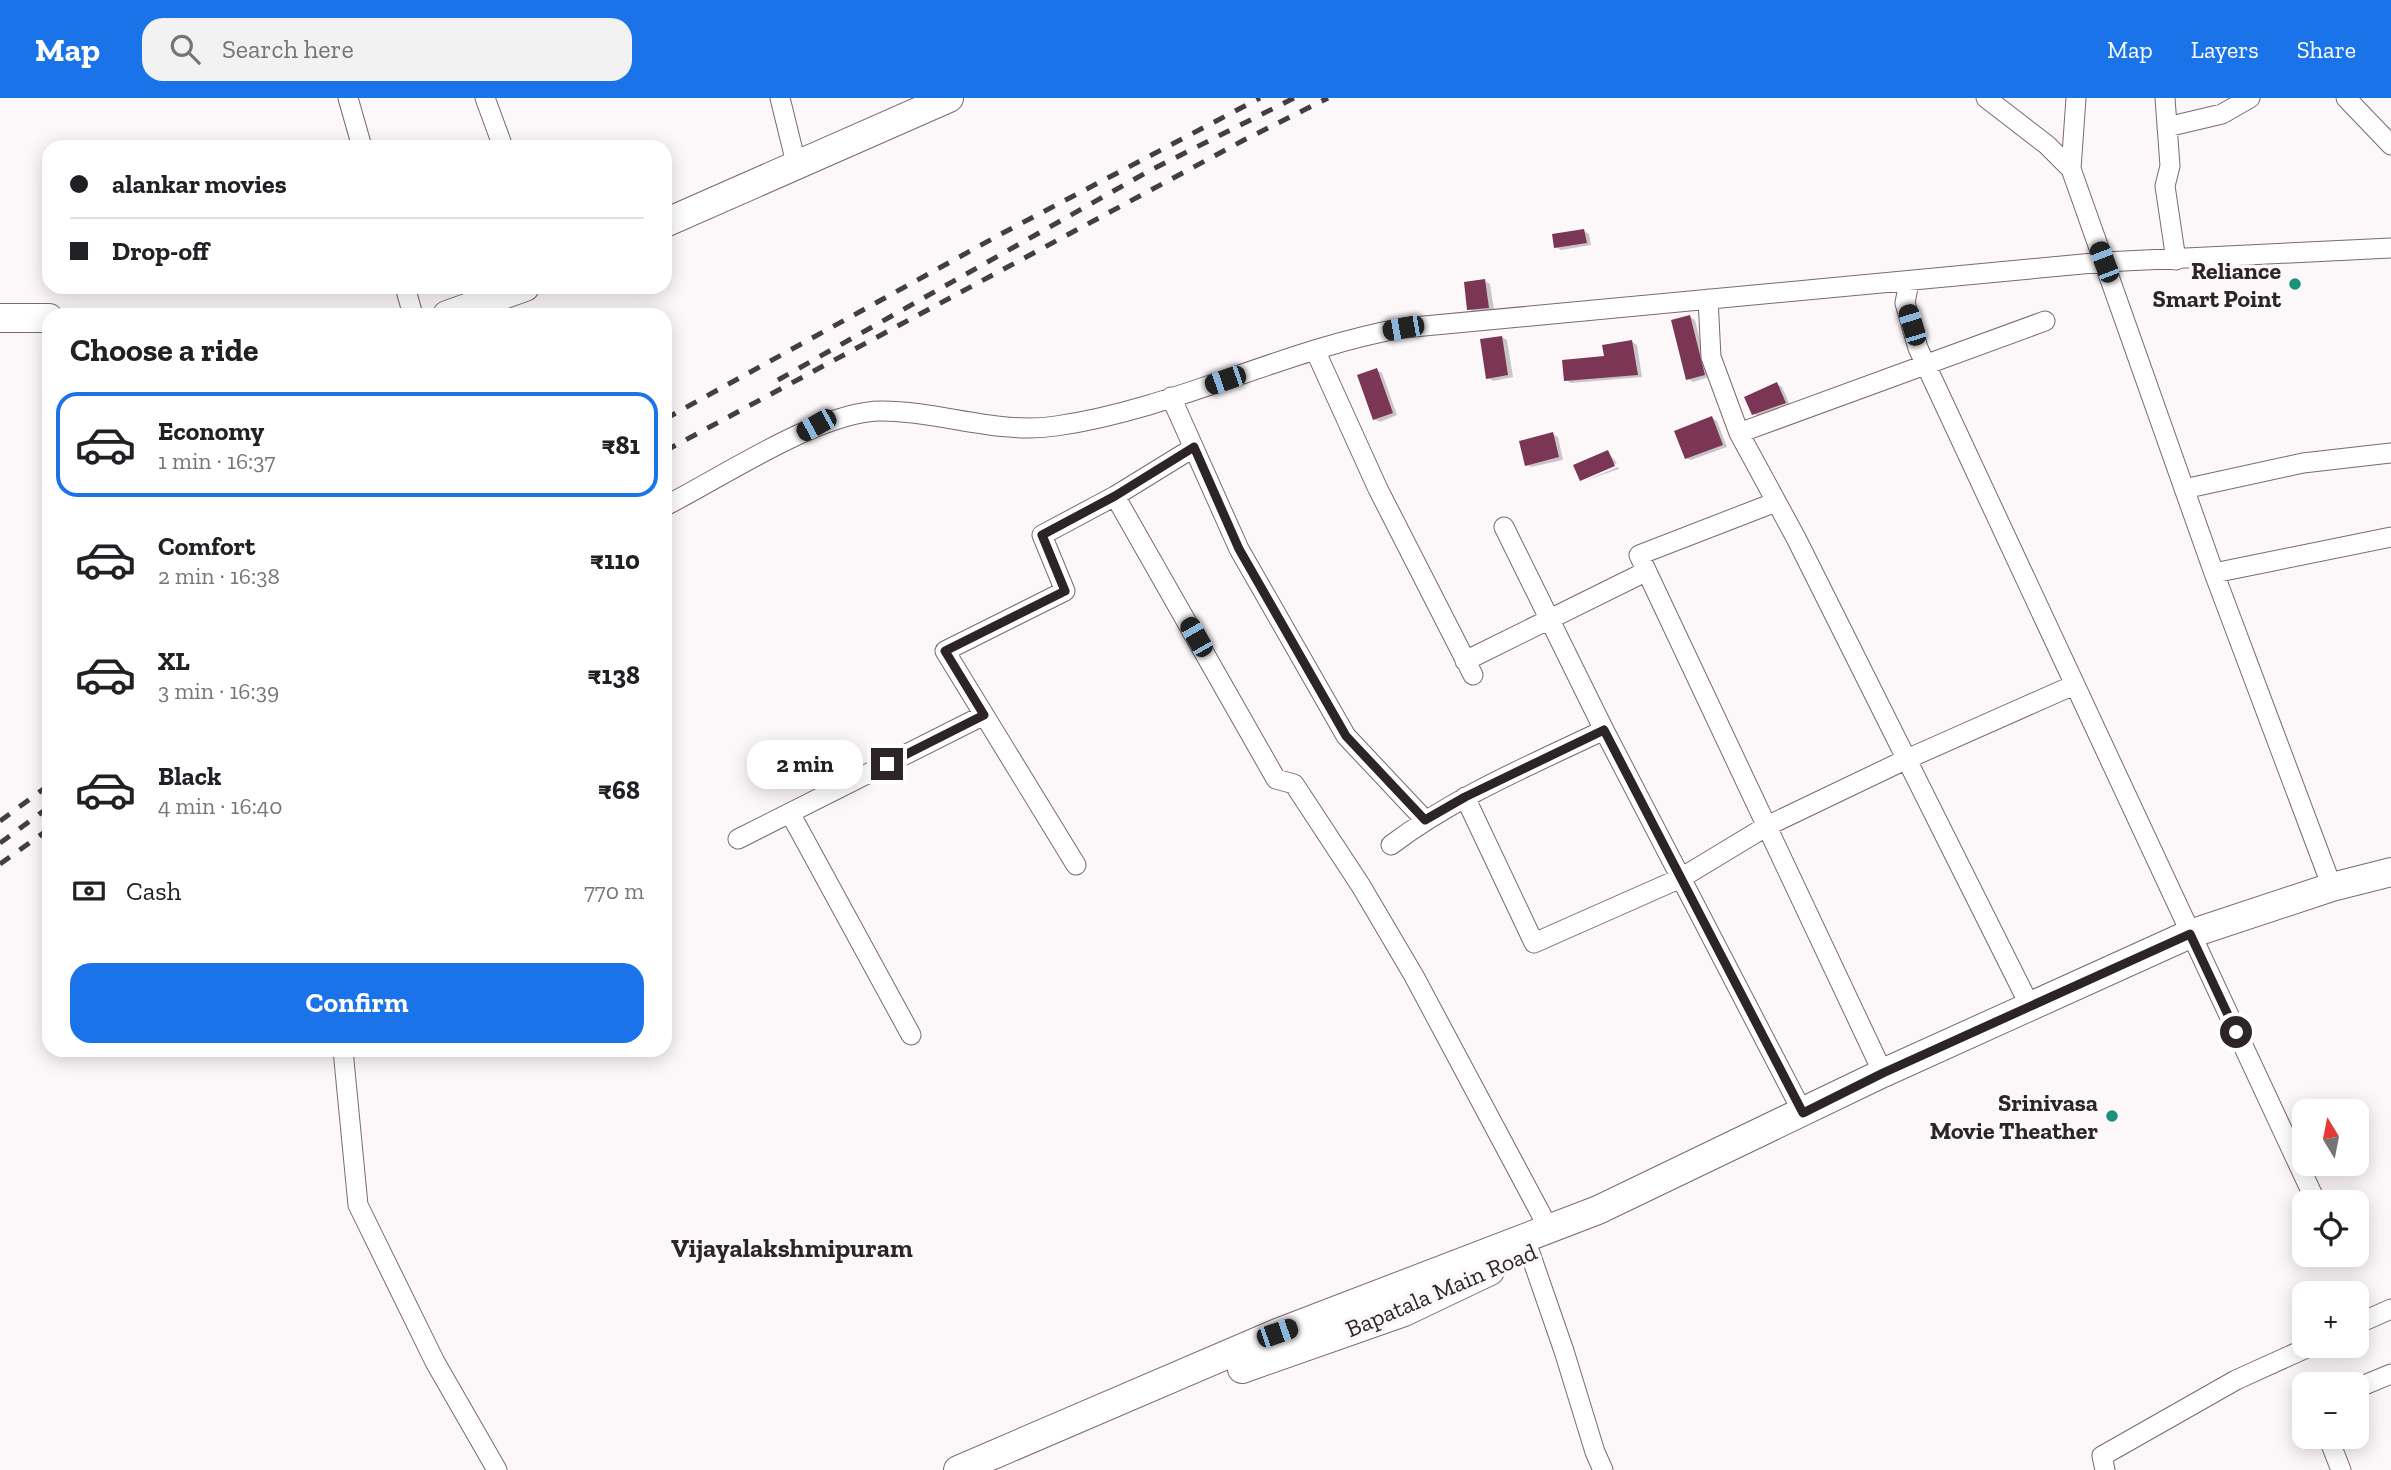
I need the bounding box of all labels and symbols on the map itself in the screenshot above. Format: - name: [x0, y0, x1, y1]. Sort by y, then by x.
- car: [2087, 239, 2122, 285]
- place label: Reliance Smart Point: [2152, 256, 2281, 313]
- marker: Reliance Smart Point: [2287, 276, 2303, 292]
- car: [1896, 302, 1929, 348]
- car: [1381, 314, 1426, 342]
- car: [1202, 363, 1249, 397]
- car: [793, 406, 840, 444]
- car: [1177, 614, 1216, 660]
- callout: 2 min: [747, 740, 862, 788]
- route end: [871, 748, 903, 780]
- route start: [2220, 1016, 2252, 1048]
- place label: Srinivasa Movie Theather: [1930, 1088, 2098, 1145]
- north arrow: [2292, 1099, 2370, 1176]
- marker: Srinivasa Movie Theather: [2104, 1108, 2120, 1124]
- district label: Vijayalakshmipuram: [671, 1232, 913, 1264]
- street label: Bapatala Main Road: [1341, 1237, 1541, 1343]
- car: [1254, 1316, 1301, 1350]

